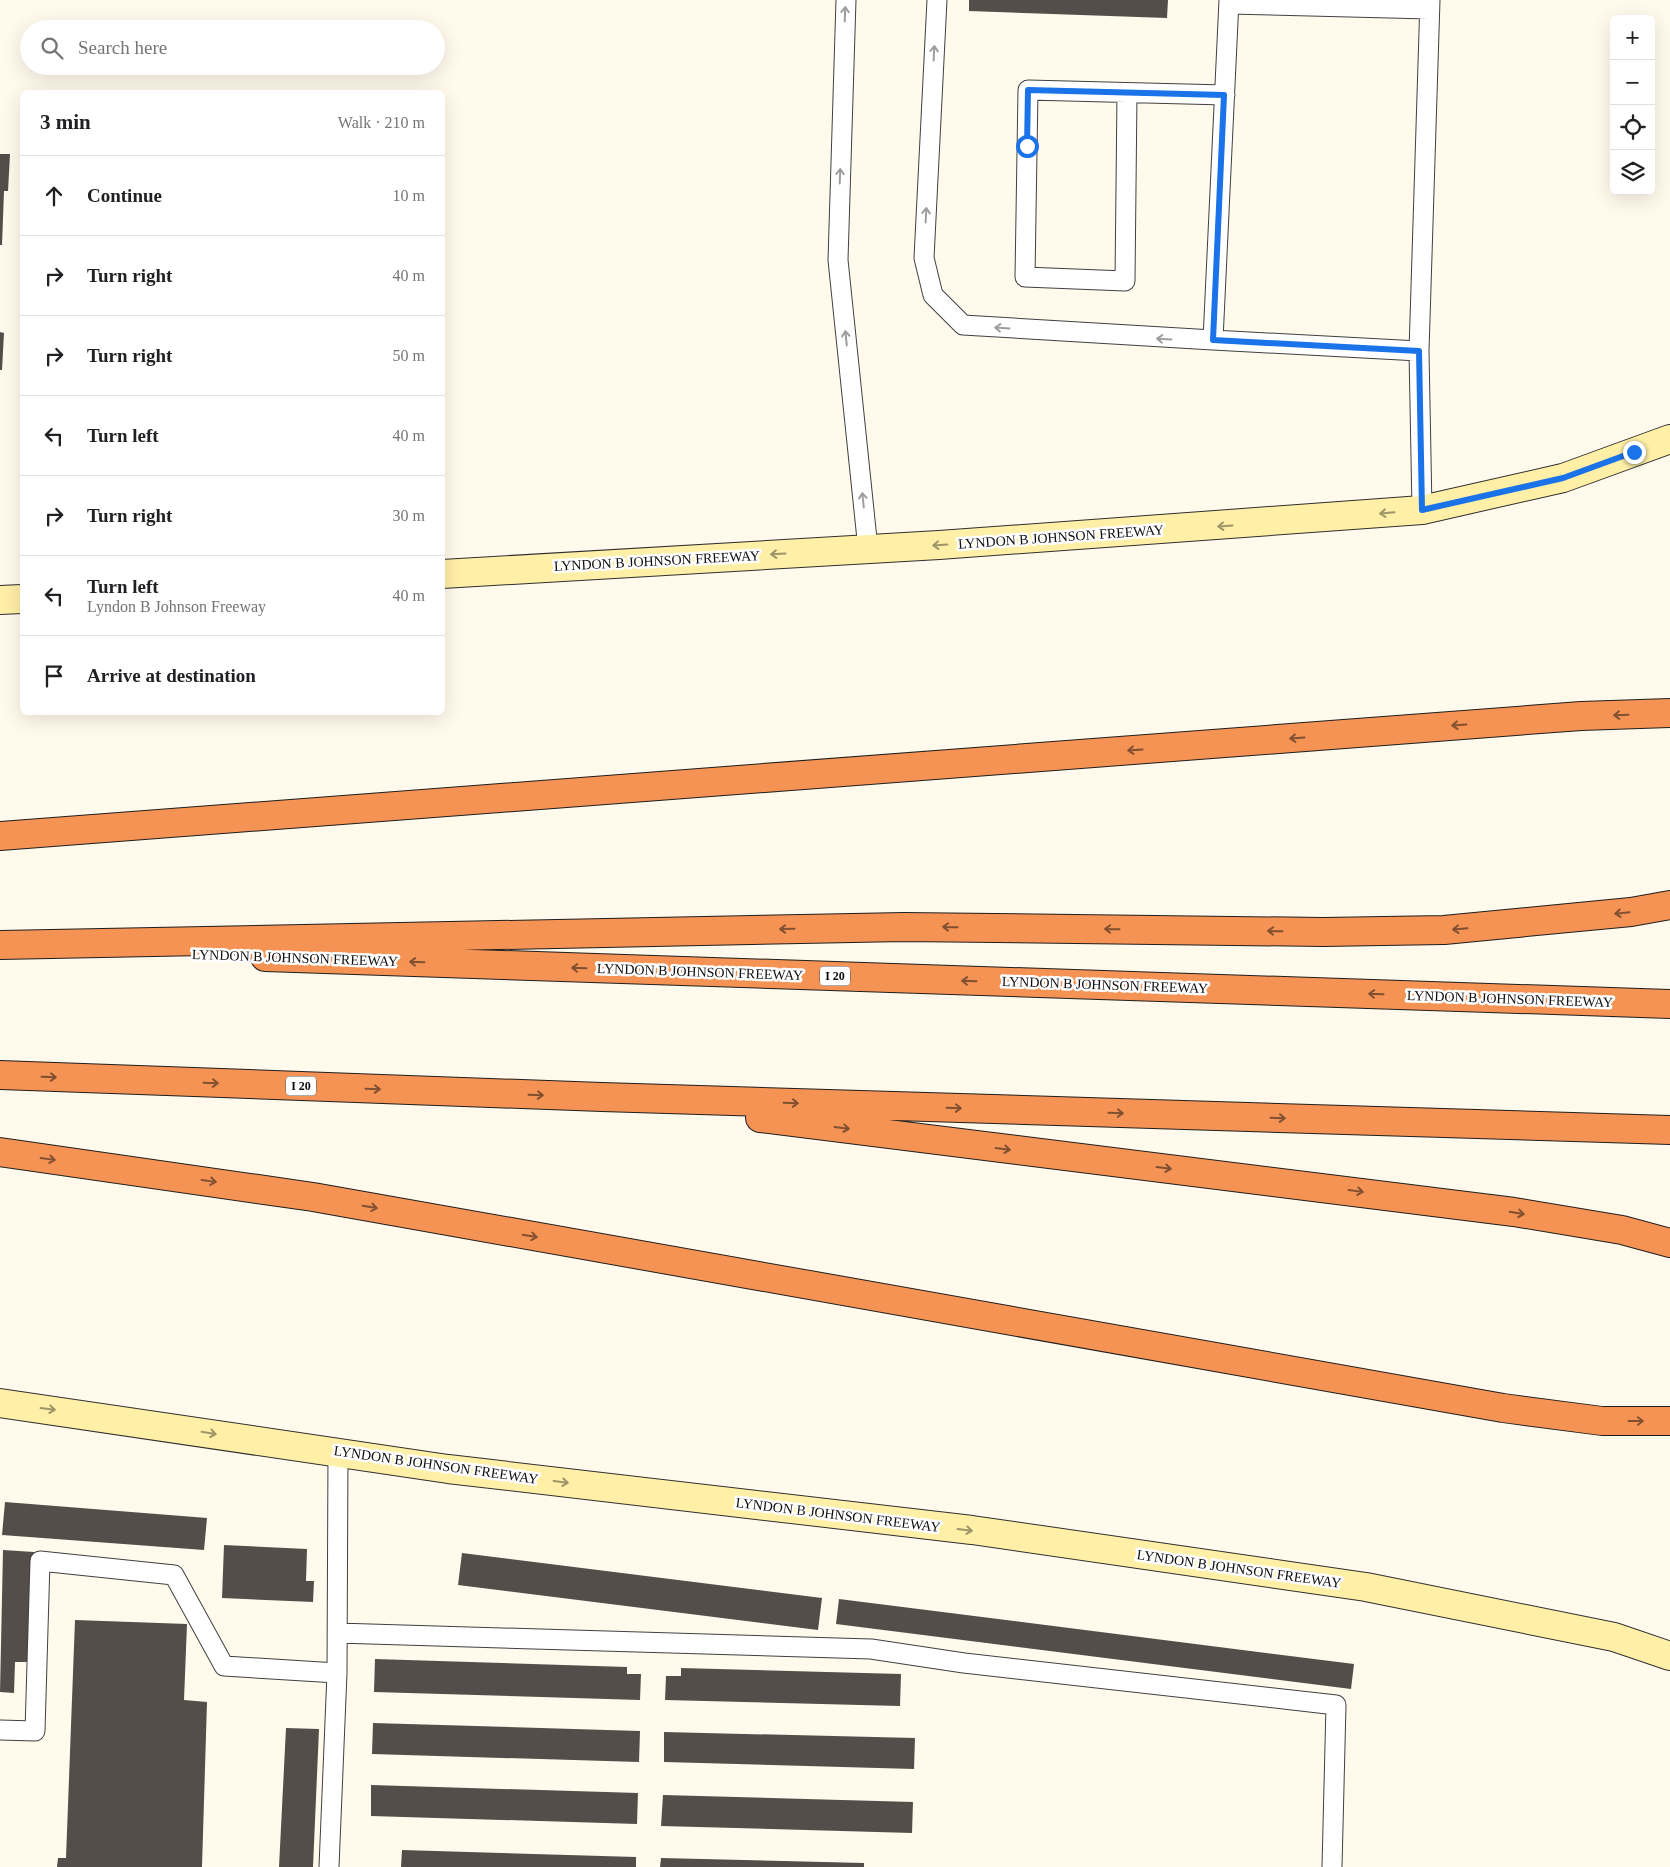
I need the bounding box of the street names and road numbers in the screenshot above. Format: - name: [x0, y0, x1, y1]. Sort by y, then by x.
- street label: LYNDON B JOHNSON FREEWAY: [958, 522, 1164, 552]
- street label: LYNDON B JOHNSON FREEWAY: [554, 548, 760, 574]
- street label: LYNDON B JOHNSON FREEWAY: [192, 947, 398, 969]
- street label: LYNDON B JOHNSON FREEWAY: [597, 961, 803, 983]
- road number: I 20: [820, 966, 850, 986]
- street label: LYNDON B JOHNSON FREEWAY: [1002, 974, 1208, 996]
- street label: LYNDON B JOHNSON FREEWAY: [1407, 988, 1613, 1010]
- road number: I 20: [286, 1076, 316, 1096]
- street label: LYNDON B JOHNSON FREEWAY: [333, 1443, 539, 1487]
- street label: LYNDON B JOHNSON FREEWAY: [735, 1495, 941, 1535]
- street label: LYNDON B JOHNSON FREEWAY: [1136, 1547, 1342, 1591]

